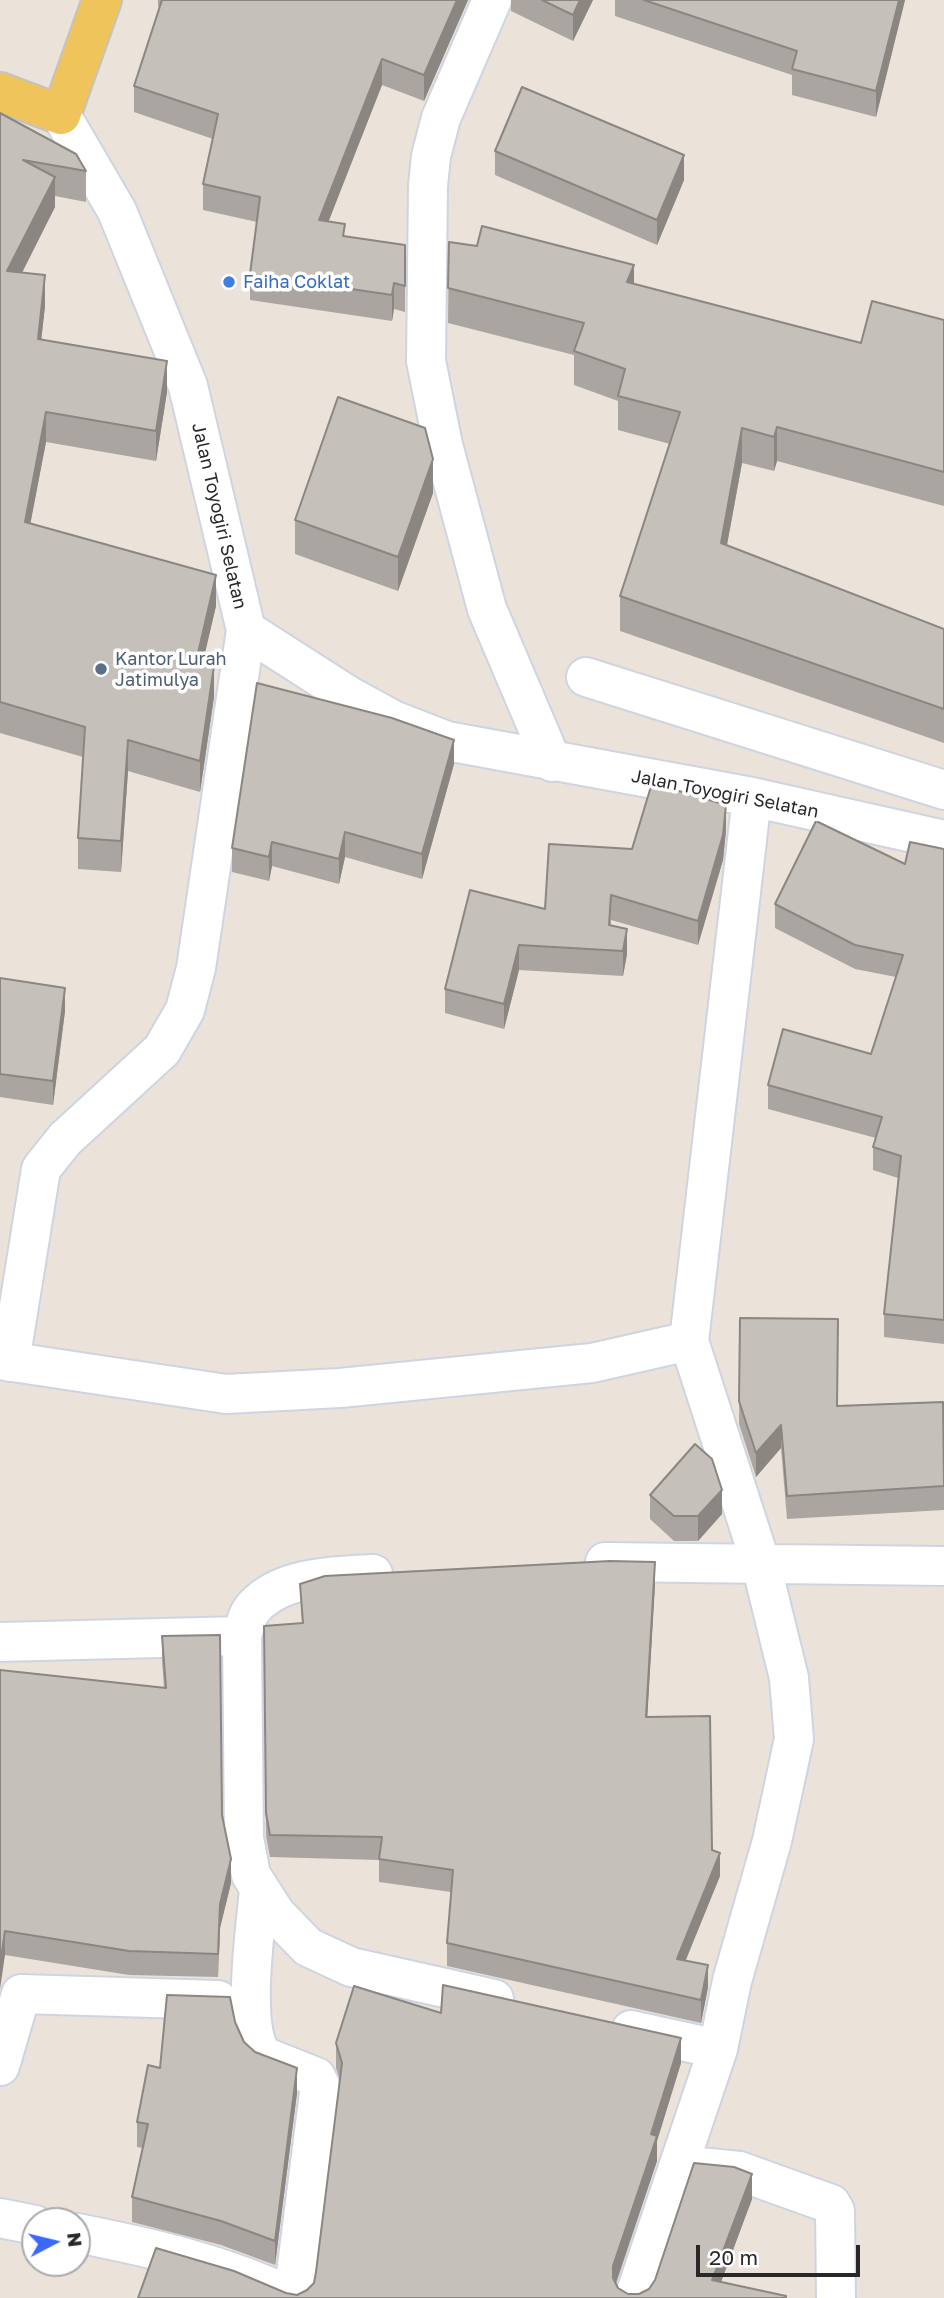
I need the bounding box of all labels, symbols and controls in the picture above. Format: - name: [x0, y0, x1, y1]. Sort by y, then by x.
- place label: Faiha Coklat: [243, 271, 350, 293]
- marker: Faiha Coklat: [221, 274, 237, 290]
- street label: Jalan Toyogiri Selatan: [187, 421, 251, 611]
- place label: Kantor Lurah Jatimulya: [115, 648, 227, 690]
- marker: Kantor Lurah Jatimulya: [93, 661, 109, 677]
- street label: Jalan Toyogiri Selatan: [629, 765, 821, 823]
- north arrow: [21, 2207, 91, 2277]
- text: N: [63, 2231, 88, 2248]
- scale bar: [699, 2232, 864, 2276]
- text: 20 m: [709, 2244, 758, 2270]

